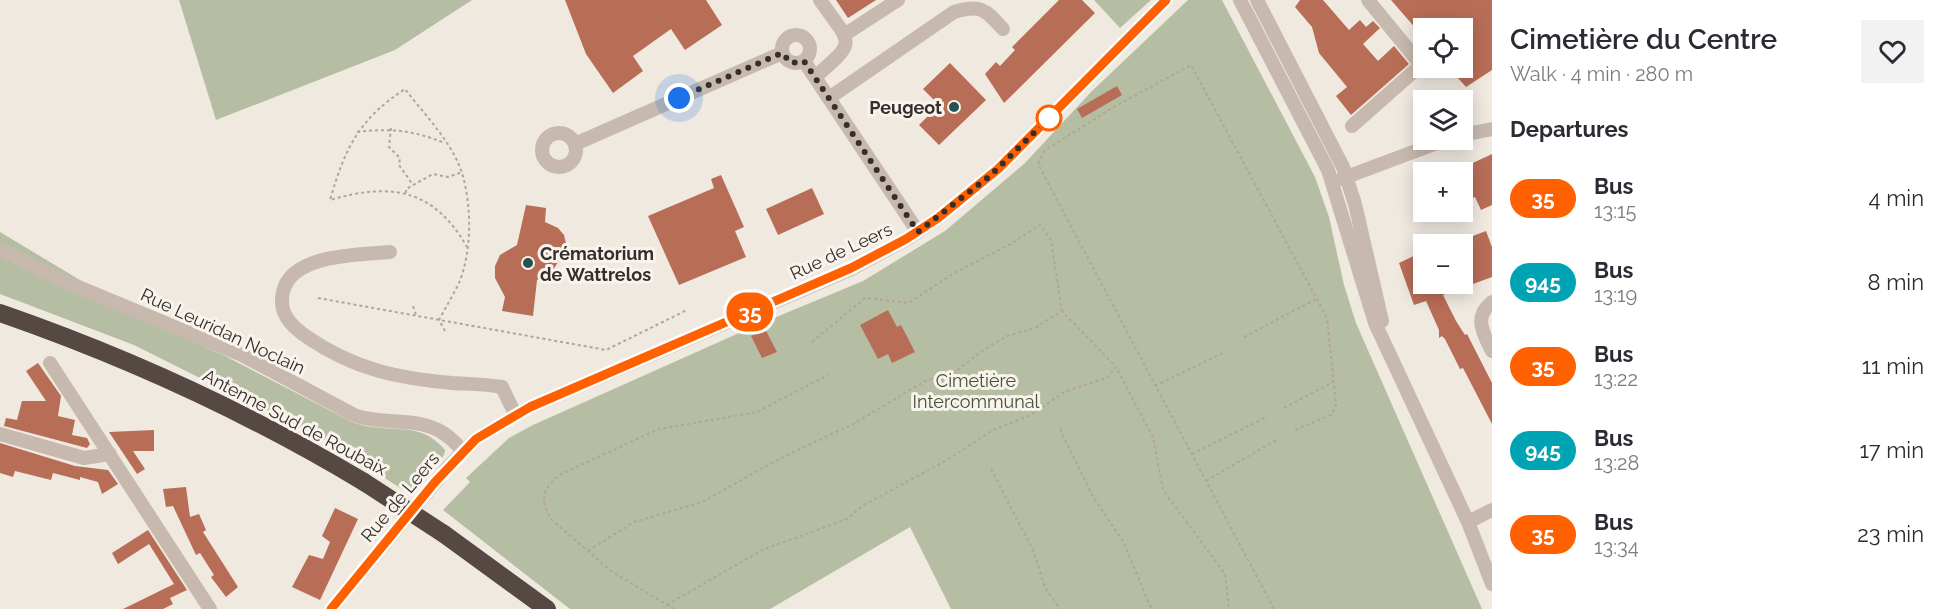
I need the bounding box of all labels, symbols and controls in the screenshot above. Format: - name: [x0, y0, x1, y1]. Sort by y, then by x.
- map controls: [1413, 18, 1473, 294]
- button: locate: [1413, 18, 1473, 78]
- button: heart: [1861, 20, 1924, 83]
- text: Cimetière du Centre: [1510, 23, 1777, 56]
- text: Walk · 4 min · 280 m: [1510, 62, 1693, 86]
- your location: [664, 83, 694, 113]
- button: layers: [1413, 90, 1473, 150]
- place label: Peugeot: [869, 97, 942, 118]
- marker: Peugeot: [947, 100, 961, 114]
- unlabelled marker: [1036, 105, 1062, 131]
- text: Departures: [1510, 116, 1628, 142]
- button: +: [1413, 162, 1473, 222]
- text: Bus: [1594, 173, 1633, 199]
- text: 4 min: [1869, 185, 1924, 211]
- text: 35: [1531, 186, 1555, 211]
- text: 13:15: [1594, 199, 1636, 223]
- street label: Rue de Leers: [787, 218, 896, 284]
- button: −: [1413, 234, 1473, 294]
- place label: Crématorium de Wattrelos: [540, 243, 654, 285]
- marker: Crématorium de Wattrelos: [521, 256, 535, 270]
- text: Bus: [1594, 257, 1633, 283]
- text: 8 min: [1868, 269, 1924, 295]
- text: 945: [1525, 270, 1561, 295]
- text: 13:19: [1594, 283, 1637, 307]
- street label: Rue Leuridan Noclain: [138, 284, 308, 378]
- line badge: 35: [723, 292, 777, 332]
- text: 35: [738, 300, 762, 325]
- text: Bus: [1594, 341, 1633, 367]
- text: 11 min: [1862, 353, 1924, 379]
- text: 35: [1531, 354, 1555, 379]
- street label: Antenne Sud de Roubaix: [199, 364, 391, 480]
- text: 13:22: [1594, 367, 1638, 391]
- park label: Cimetière Intercommunal: [913, 370, 1040, 412]
- text: Bus: [1594, 425, 1633, 451]
- text: 17 min: [1859, 437, 1924, 463]
- text: 945: [1525, 438, 1561, 463]
- street label: Rue de Leers: [357, 448, 444, 546]
- text: 13:28: [1594, 451, 1639, 475]
- text: Bus: [1594, 509, 1633, 535]
- text: 23 min: [1857, 521, 1924, 547]
- text: 35: [1531, 522, 1555, 547]
- text: 13:34: [1594, 535, 1639, 559]

